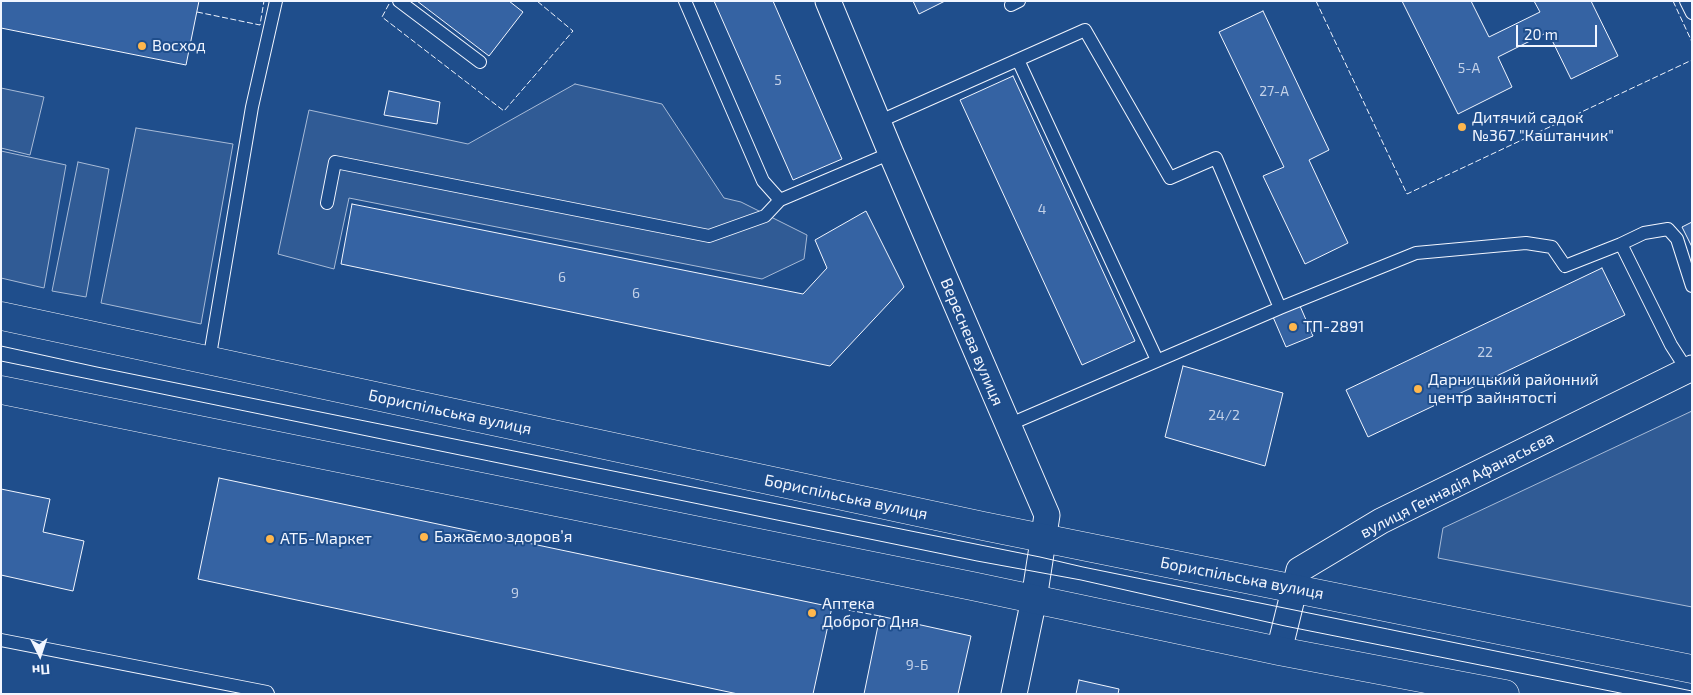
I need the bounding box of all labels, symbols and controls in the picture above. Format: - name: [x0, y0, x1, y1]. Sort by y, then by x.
- scale bar: [1518, 15, 1599, 47]
- text: 20 m: [1524, 25, 1558, 43]
- place label: Восход: [152, 36, 206, 56]
- marker: Восход: [136, 40, 148, 52]
- house number: 5-А: [1458, 60, 1480, 76]
- house number: 5: [774, 72, 782, 88]
- house number: 27-А: [1259, 83, 1289, 99]
- place label: Дитячий садок №367 "Каштанчик": [1472, 108, 1614, 146]
- marker: Дитячий садок №367 "Каштанчик": [1456, 121, 1468, 133]
- house number: 4: [1038, 201, 1046, 217]
- house number: 6: [558, 269, 566, 285]
- street label: Вереснева вулиця: [936, 275, 1008, 409]
- house number: 6: [632, 285, 640, 301]
- place label: ТП-2891: [1303, 317, 1364, 337]
- marker: ТП-2891: [1287, 321, 1299, 333]
- house number: 22: [1477, 344, 1493, 360]
- place label: Дарницький районний центр зайнятості: [1428, 370, 1599, 408]
- marker: Дарницький районний центр зайнятості: [1412, 383, 1424, 395]
- street label: Бориспільська вулиця: [367, 385, 533, 439]
- house number: 24/2: [1208, 407, 1240, 423]
- street label: вулиця Геннадія Афанасьєва: [1357, 428, 1557, 542]
- street label: Бориспільська вулиця: [763, 470, 929, 524]
- place label: Бажаємо здоровʼя: [434, 527, 572, 547]
- place label: АТБ-Маркет: [280, 529, 372, 549]
- marker: Бажаємо здоровʼя: [418, 531, 430, 543]
- marker: АТБ-Маркет: [264, 533, 276, 545]
- street label: Бориспільська вулиця: [1159, 553, 1325, 603]
- house number: 9: [511, 585, 519, 601]
- place label: Аптека Доброго Дня: [822, 594, 919, 632]
- marker: Аптека Доброго Дня: [806, 607, 818, 619]
- north arrow: [15, 630, 65, 680]
- house number: 9-Б: [906, 657, 928, 673]
- text: Пн: [31, 661, 51, 680]

